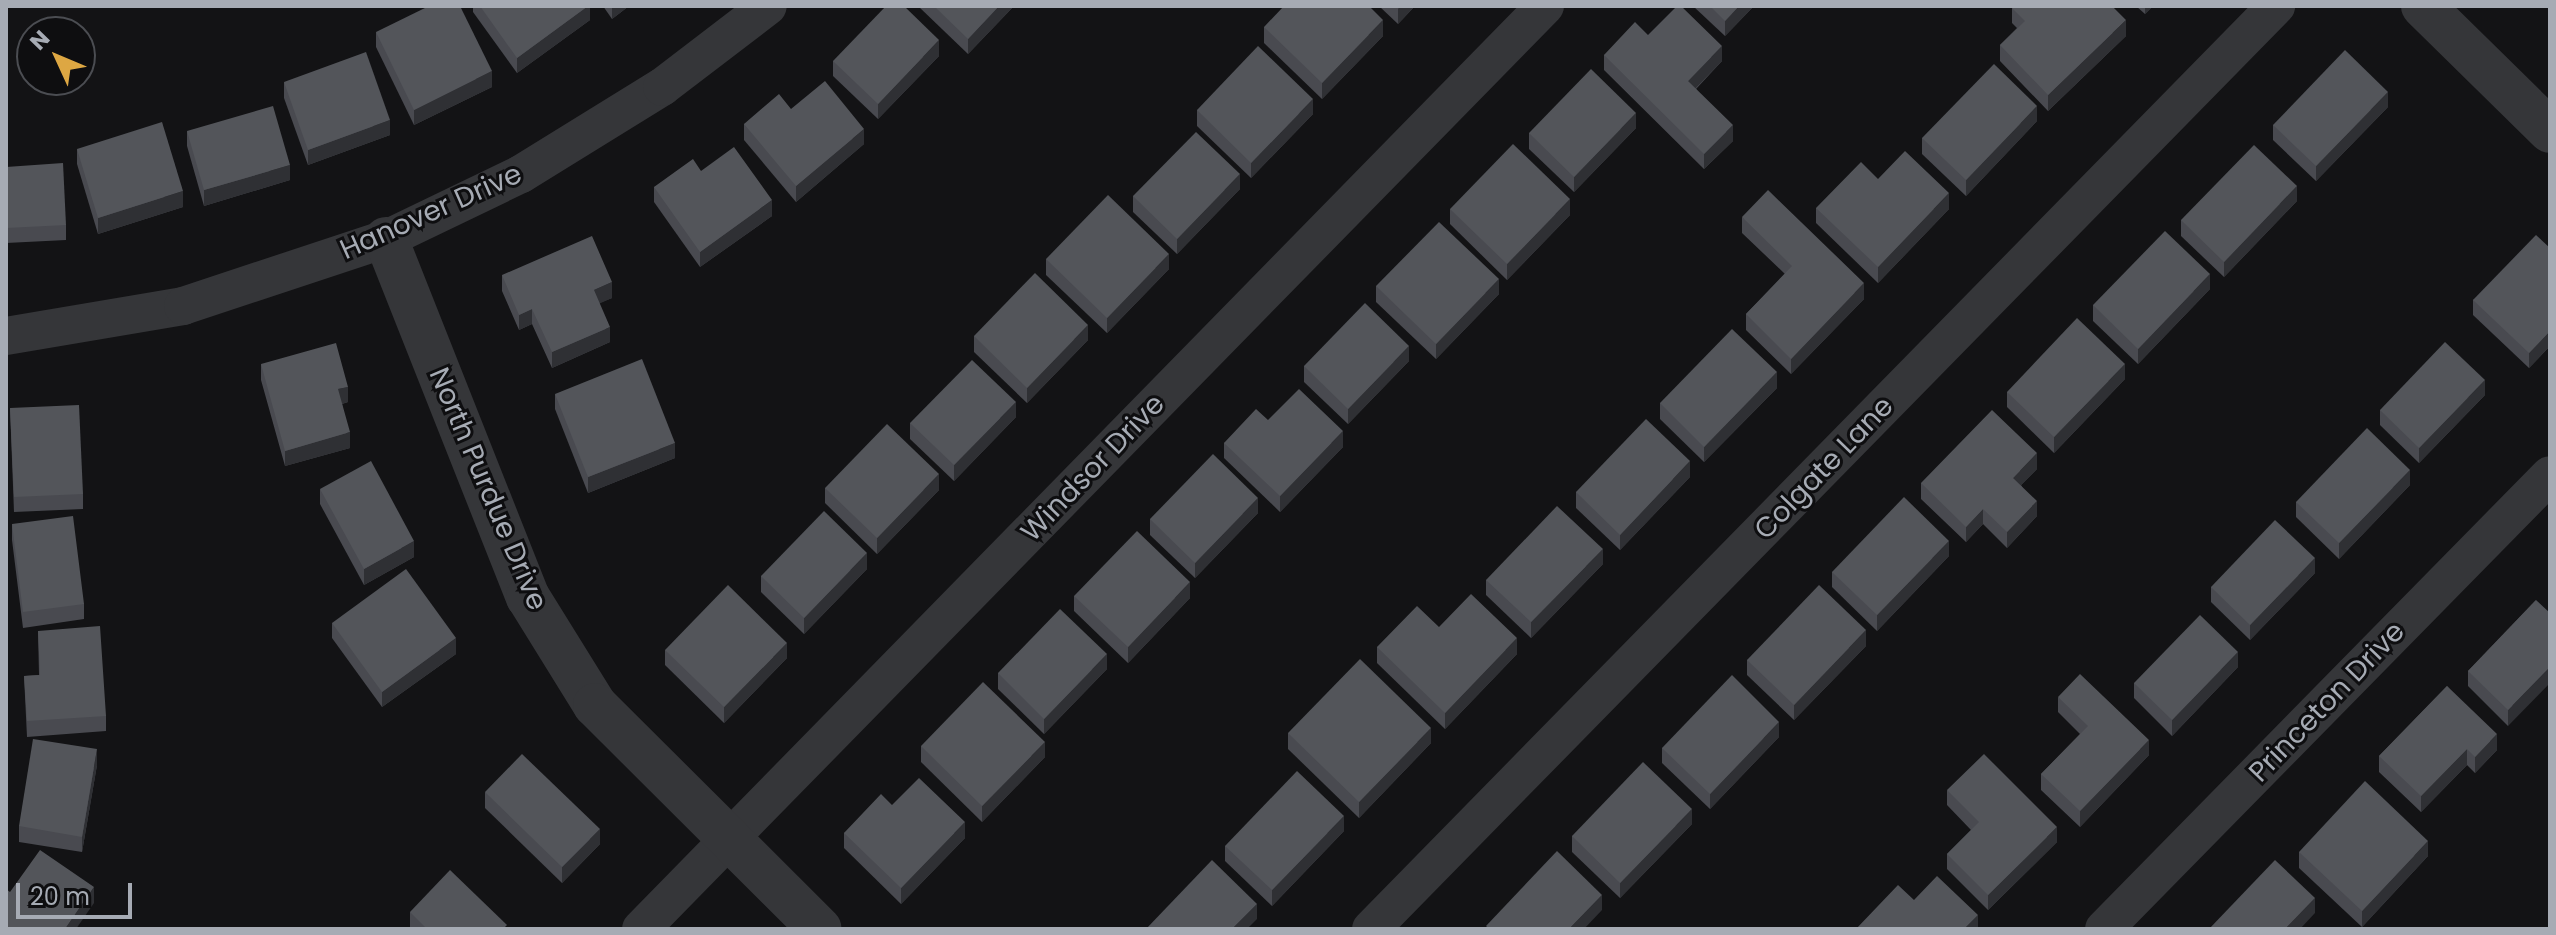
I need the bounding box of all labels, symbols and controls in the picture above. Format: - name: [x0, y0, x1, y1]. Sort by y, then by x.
- north arrow: [16, 16, 96, 96]
- text: N: [23, 24, 57, 57]
- street label: Hanover Drive: [335, 157, 527, 267]
- street label: North Purdue Drive: [422, 363, 554, 615]
- street label: Windsor Drive: [1014, 387, 1172, 549]
- street label: Colgate Lane: [1747, 390, 1901, 546]
- street label: Princeton Drive: [2242, 615, 2412, 789]
- scale bar: [20, 867, 136, 917]
- text: 20 m: [30, 880, 90, 913]

